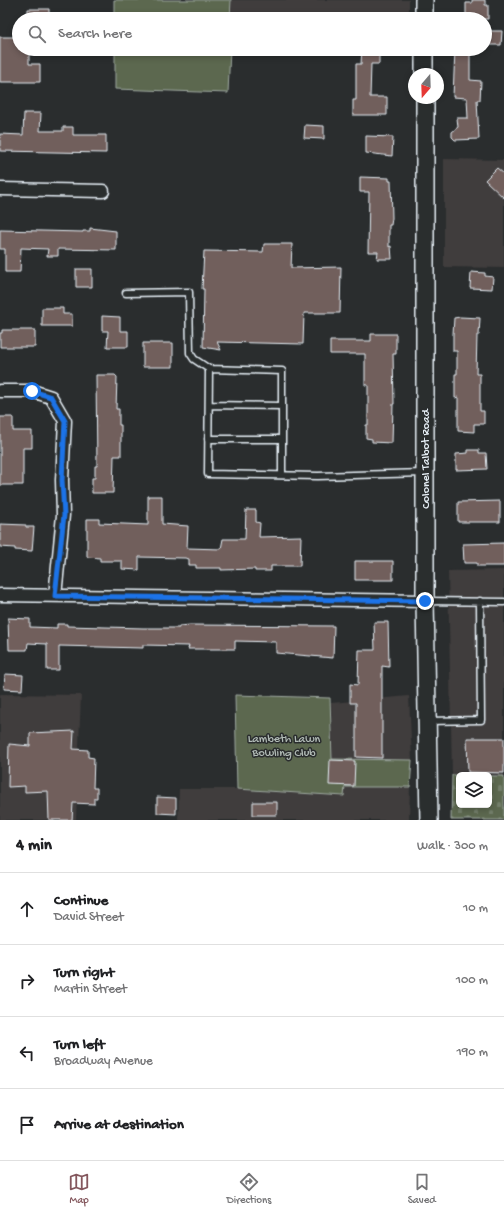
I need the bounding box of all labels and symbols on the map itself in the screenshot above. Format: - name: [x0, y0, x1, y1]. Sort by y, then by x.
- north arrow: [408, 68, 444, 104]
- route start: [23, 382, 41, 400]
- street label: Colonel Talbot Road: [420, 408, 434, 509]
- route end: [416, 592, 434, 610]
- park label: Lambeth Lawn Bowling Club: [248, 733, 320, 761]

